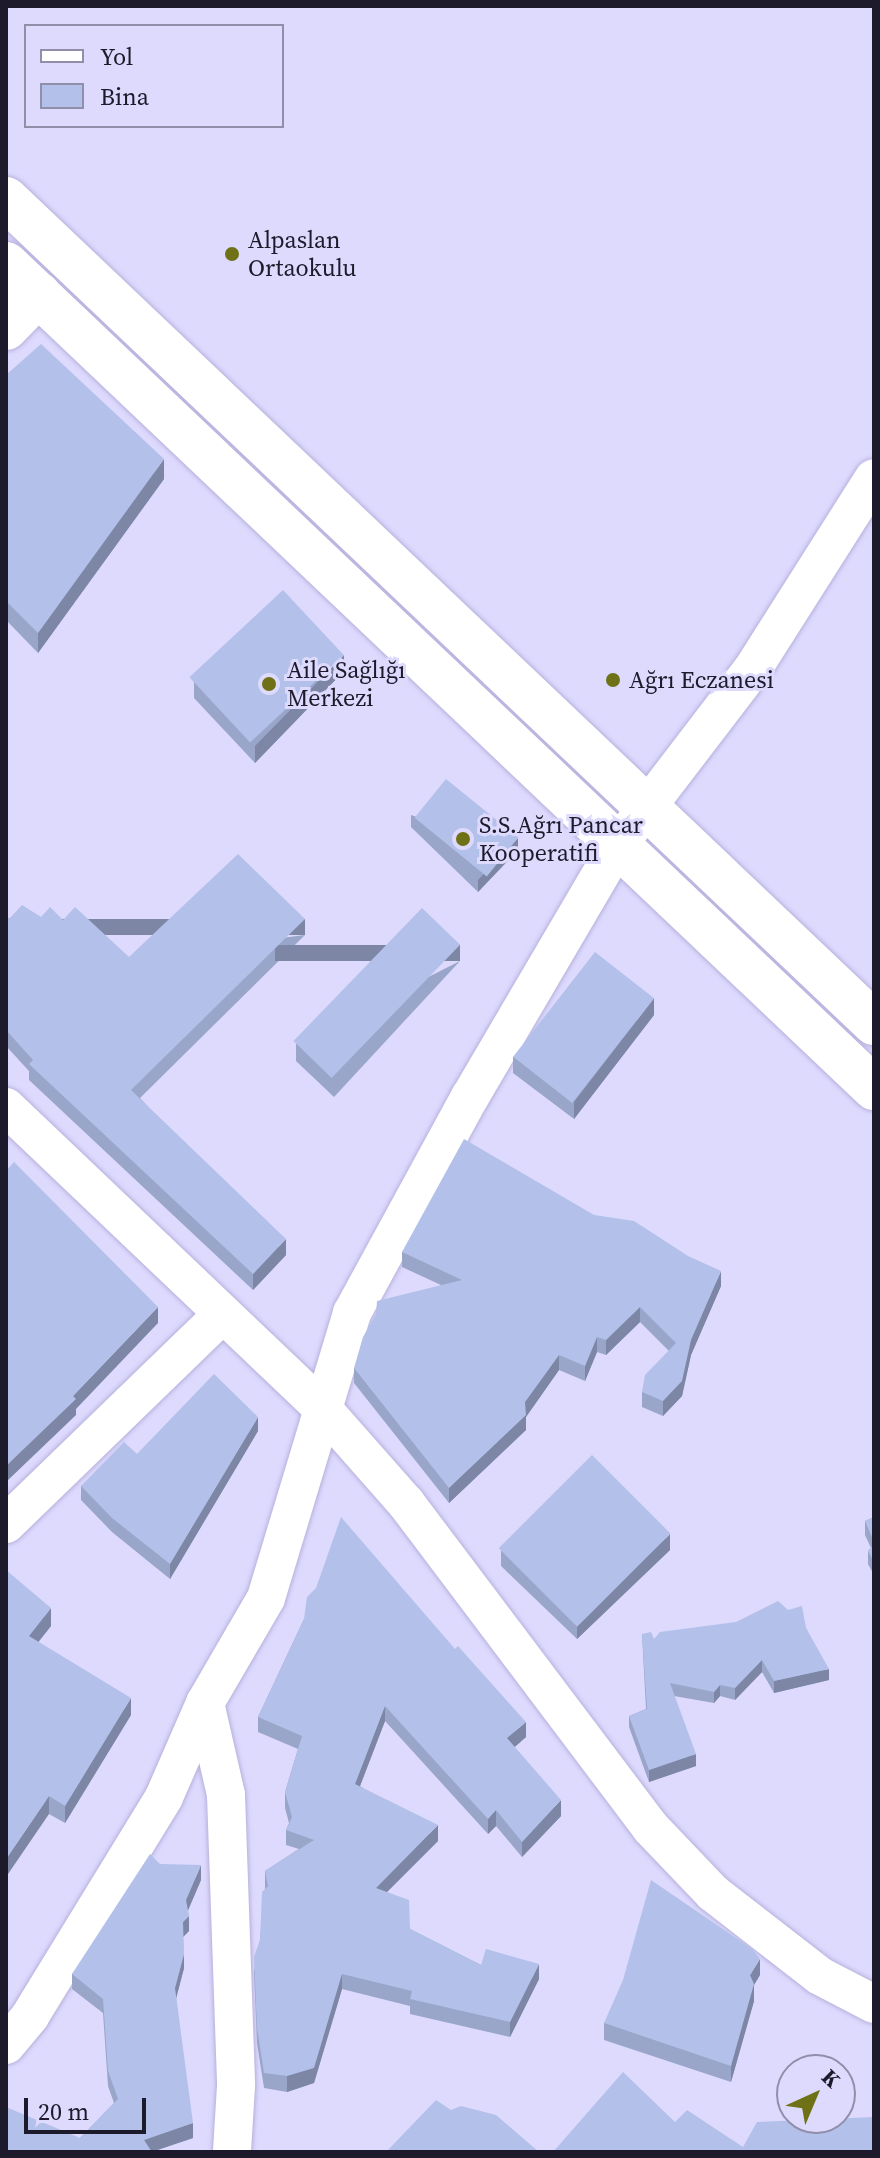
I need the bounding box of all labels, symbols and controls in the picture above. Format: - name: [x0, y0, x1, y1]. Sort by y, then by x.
- legend: [24, 24, 284, 128]
- text: Yol: [100, 40, 133, 73]
- text: Bina: [100, 80, 149, 113]
- place label: Alpaslan Ortaokulu: [248, 226, 357, 282]
- marker: Alpaslan Ortaokulu: [223, 245, 241, 263]
- place label: Aile Sağlığı Merkezi: [287, 656, 405, 712]
- place label: Ağrı Eczanesi: [629, 666, 774, 694]
- marker: Ağrı Eczanesi: [604, 671, 622, 689]
- marker: Aile Sağlığı Merkezi: [258, 673, 280, 695]
- place label: S.S.Ağrı Pancar Kooperatifi: [479, 811, 643, 867]
- marker: S.S.Ağrı Pancar Kooperatifi: [454, 830, 472, 848]
- north arrow: [776, 2054, 856, 2134]
- text: K: [815, 2062, 847, 2094]
- scale bar: [28, 2082, 150, 2132]
- text: 20 m: [38, 2095, 89, 2128]

